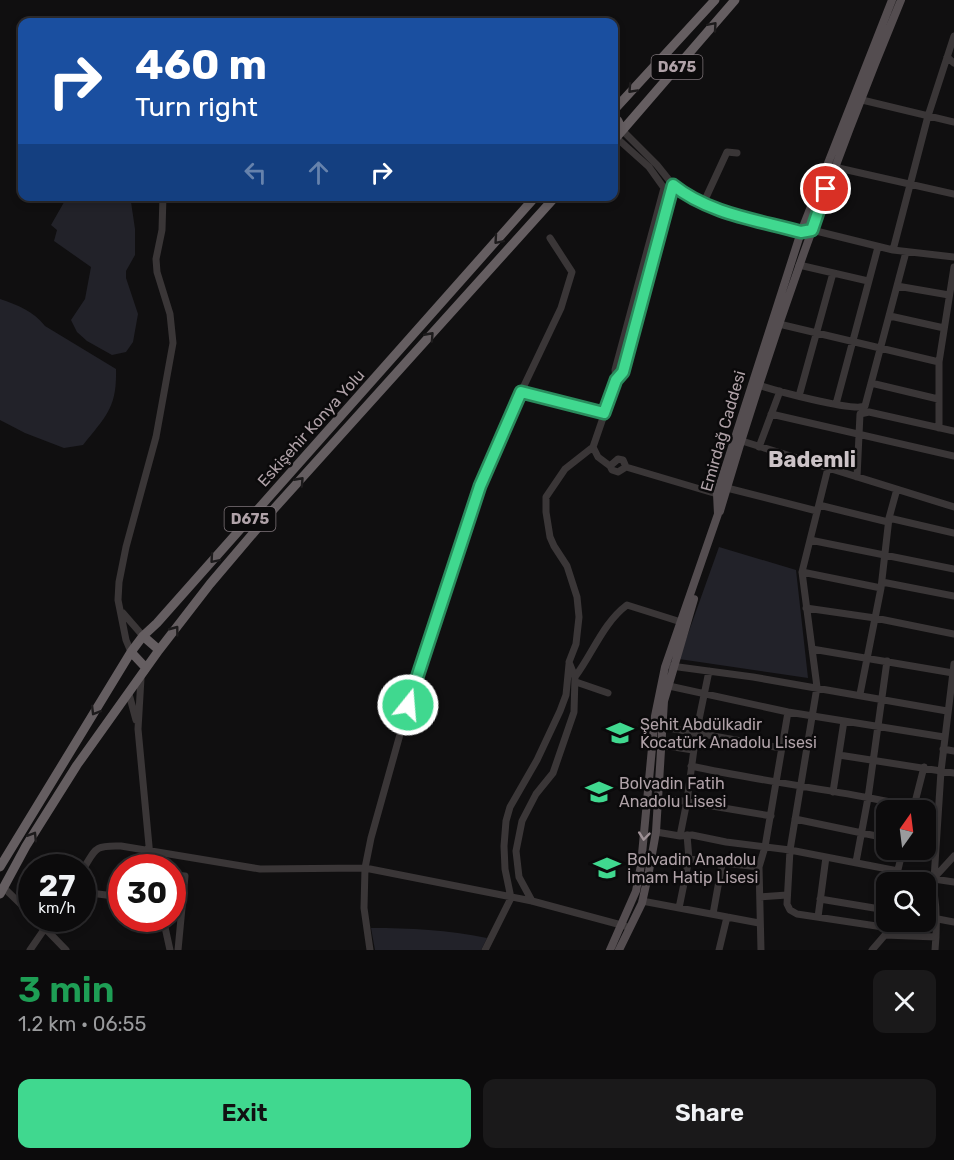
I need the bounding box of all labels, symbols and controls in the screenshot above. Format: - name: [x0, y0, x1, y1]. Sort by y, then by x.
- one-way arrow: [706, 22, 717, 33]
- text: 460 m: [135, 40, 267, 90]
- icon: right: [36, 42, 114, 120]
- road number: D675: [652, 55, 702, 79]
- one-way arrow: [628, 83, 639, 93]
- text: Turn right: [135, 91, 258, 123]
- icon: left: [239, 156, 272, 189]
- icon: ahead: [302, 156, 335, 189]
- icon: right: [365, 156, 398, 189]
- pin: [800, 163, 851, 214]
- icon: arrive: [809, 172, 842, 205]
- one-way arrow: [494, 233, 505, 244]
- one-way arrow: [423, 332, 434, 343]
- street label: Eskişehir Konya Yolu: [254, 366, 368, 490]
- street label: Emirdağ Caddesi: [697, 368, 749, 494]
- district label: Bademli: [768, 446, 856, 473]
- one-way arrow: [293, 477, 304, 487]
- road number: D675: [224, 507, 276, 531]
- one-way arrow: [210, 552, 221, 562]
- one-way arrow: [167, 626, 178, 637]
- position arrow: [376, 673, 440, 737]
- one-way arrow: [91, 705, 103, 716]
- place label: Şehit Abdülkadir Kocatürk Anadolu Lisesi: [640, 715, 817, 752]
- school or university icon: Şehit Abdülkadir Kocatürk Anadolu Lisesi: [605, 718, 635, 748]
- place label: Bolvadin Fatih Anadolu Lisesi: [619, 774, 726, 811]
- school or university icon: Bolvadin Fatih Anadolu Lisesi: [584, 777, 614, 807]
- north arrow: [876, 800, 936, 860]
- map controls: [876, 800, 936, 932]
- one-way arrow: [25, 832, 37, 842]
- one-way arrow: [638, 832, 651, 841]
- place label: Bolvadin Anadolu İmam Hatip Lisesi: [627, 850, 758, 887]
- school or university icon: Bolvadin Anadolu İmam Hatip Lisesi: [592, 853, 622, 883]
- speed limit sign: 30: [108, 854, 186, 932]
- text: 27: [39, 868, 75, 904]
- button: search: [876, 872, 936, 932]
- text: km/h: [38, 899, 76, 917]
- text: 3 min: [18, 968, 115, 1011]
- button: close: [873, 970, 936, 1033]
- text: 1.2 km · 06:55: [18, 1012, 146, 1036]
- button: Exit: [18, 1079, 471, 1148]
- button: Share: [483, 1079, 936, 1148]

